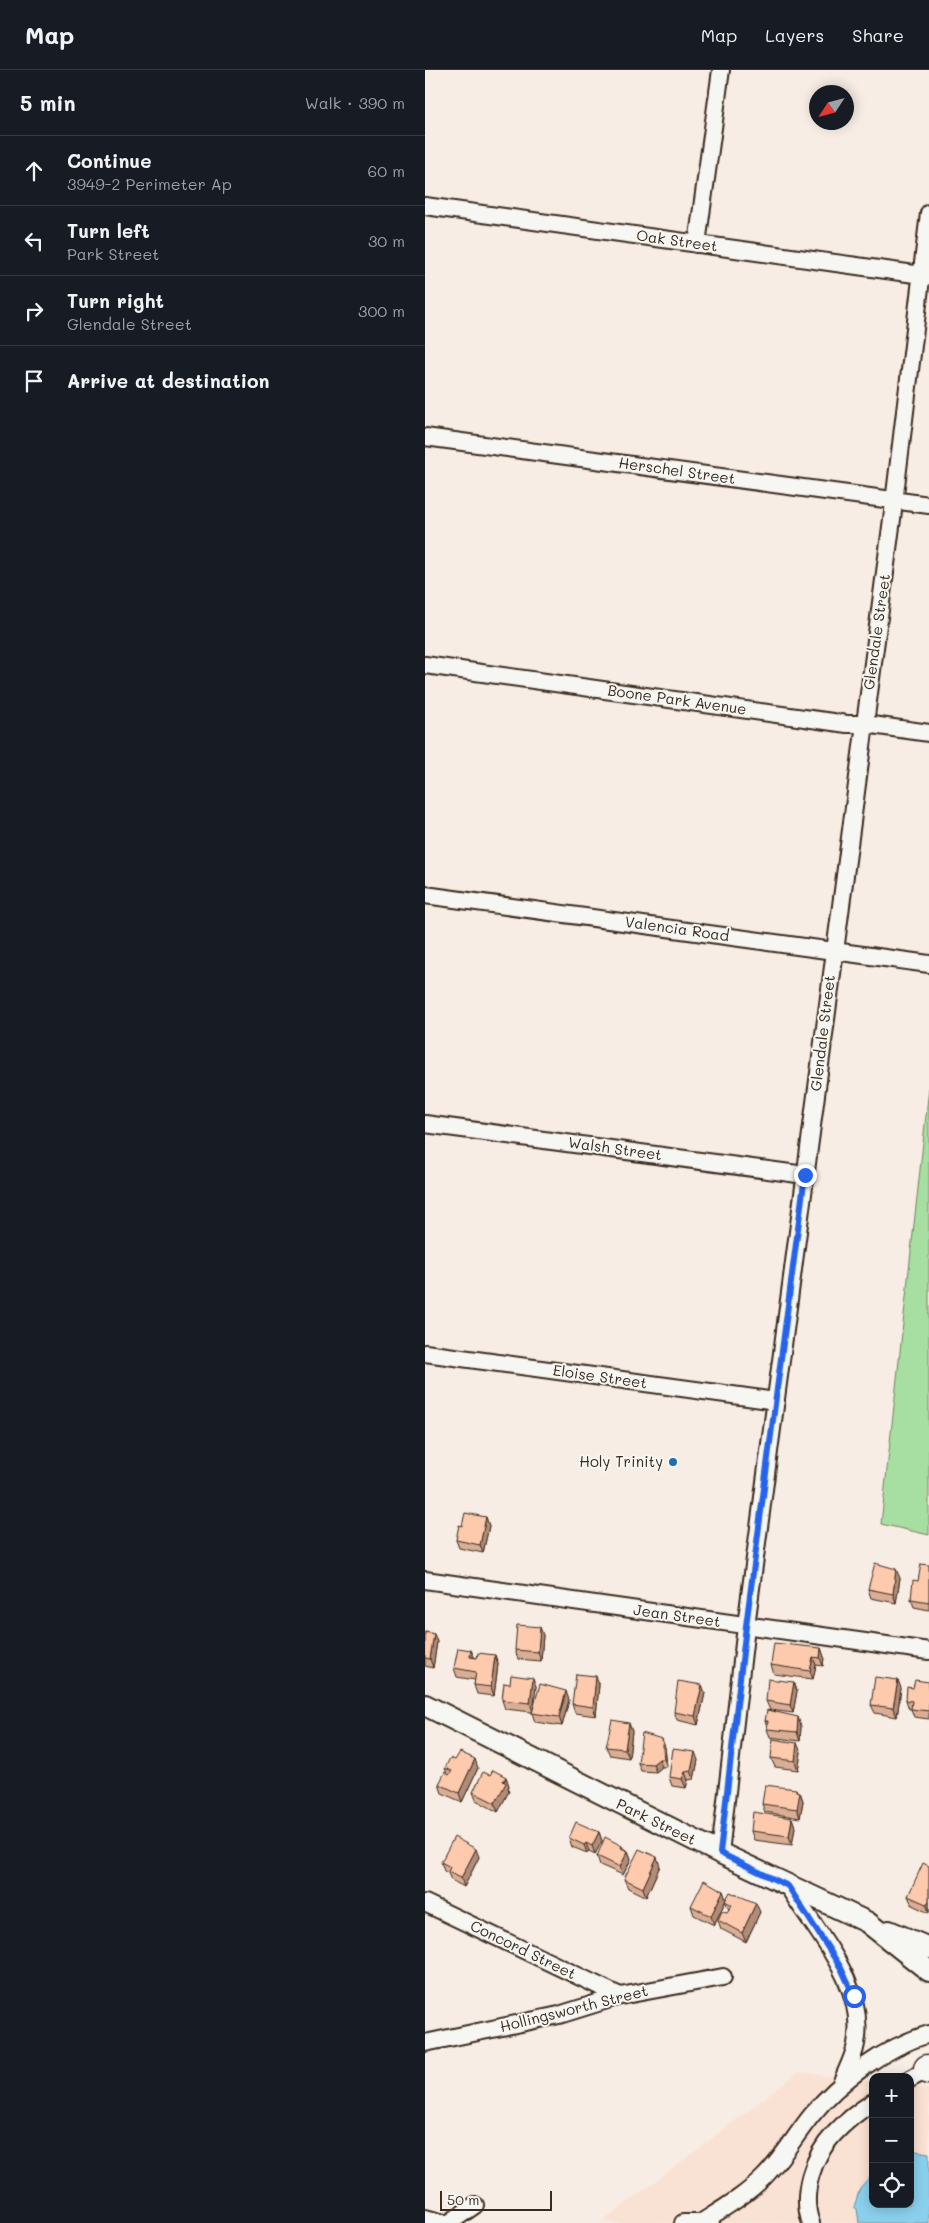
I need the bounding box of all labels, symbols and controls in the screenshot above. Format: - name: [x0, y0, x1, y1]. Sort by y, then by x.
- text: Map: [25, 19, 74, 50]
- text: Map: [701, 23, 737, 47]
- text: Layers: [765, 23, 824, 47]
- text: Share: [852, 23, 904, 47]
- north arrow: [809, 85, 854, 130]
- text: 5 min: [20, 89, 76, 116]
- text: Walk · 390 m: [305, 92, 405, 113]
- text: Continue: [67, 148, 152, 173]
- icon: ahead: [20, 157, 48, 185]
- text: 60 m: [368, 160, 405, 181]
- text: 3949-2 Perimeter Ap: [67, 173, 232, 194]
- text: Turn left: [67, 218, 150, 243]
- street label: Oak Street: [635, 224, 719, 256]
- icon: left: [20, 227, 48, 255]
- text: 30 m: [368, 230, 405, 251]
- text: Park Street: [67, 243, 159, 264]
- text: Turn right: [67, 288, 164, 313]
- icon: right: [20, 297, 48, 325]
- text: 300 m: [358, 300, 405, 321]
- text: Glendale Street: [67, 313, 192, 334]
- icon: arrive: [20, 367, 48, 395]
- text: Arrive at destination: [67, 368, 270, 393]
- street label: Herschel Street: [617, 452, 737, 488]
- street label: Glendale Street: [858, 573, 894, 691]
- street label: Boone Park Avenue: [606, 679, 748, 719]
- street label: Valencia Road: [624, 911, 731, 945]
- street label: Glendale Street: [805, 974, 839, 1092]
- street label: Walsh Street: [567, 1132, 663, 1164]
- route end: [794, 1164, 817, 1187]
- street label: Eloise Street: [552, 1359, 649, 1393]
- place label: Holy Trinity: [579, 1451, 663, 1471]
- marker: Holy Trinity: [667, 1456, 679, 1468]
- street label: Jean Street: [632, 1599, 722, 1631]
- street label: Park Street: [613, 1793, 700, 1849]
- street label: Concord Street: [467, 1915, 580, 1983]
- street label: Hollingsworth Street: [498, 1980, 650, 2036]
- route start: [843, 1985, 866, 2008]
- map controls: [869, 2073, 914, 2208]
- button: +: [869, 2073, 914, 2118]
- button: −: [869, 2118, 914, 2163]
- button: locate: [869, 2163, 914, 2208]
- scale bar: [440, 2188, 553, 2211]
- text: 50 m: [447, 2190, 479, 2209]

